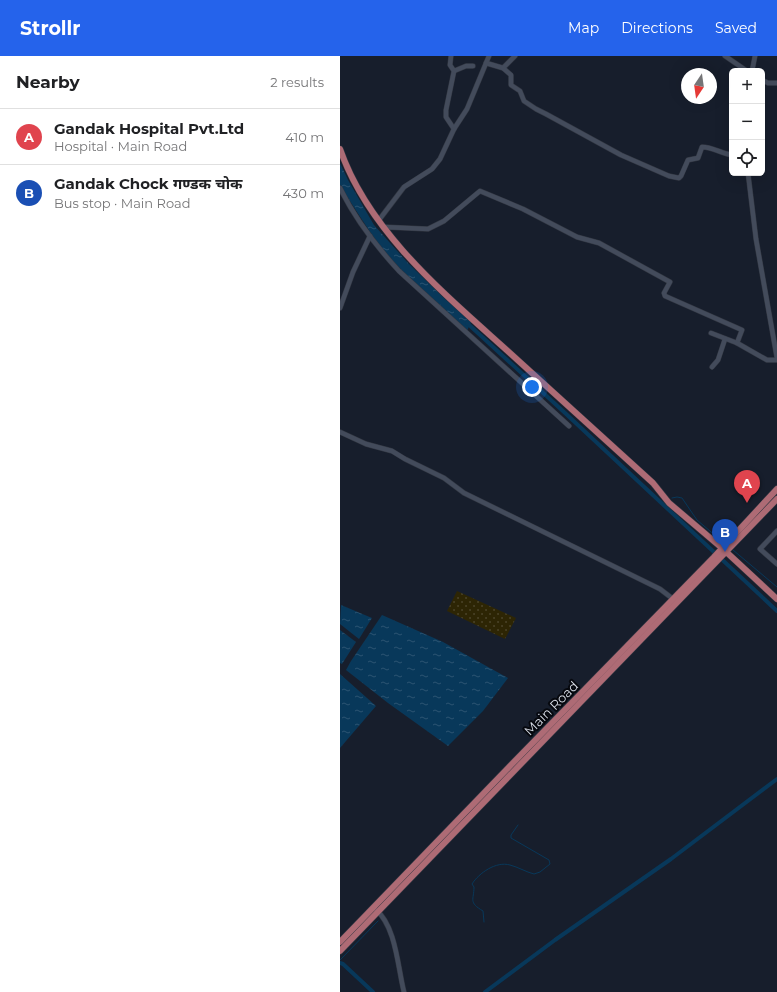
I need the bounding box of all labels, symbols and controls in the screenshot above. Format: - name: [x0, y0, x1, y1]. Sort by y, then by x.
- text: Strollr: [20, 17, 81, 40]
- text: Map: [568, 19, 599, 37]
- text: Directions: [621, 19, 693, 37]
- text: Saved: [715, 19, 757, 37]
- north arrow: [681, 68, 717, 104]
- map controls: [729, 68, 765, 176]
- button: +: [729, 68, 765, 104]
- text: Nearby: [16, 72, 80, 92]
- text: 2 results: [270, 74, 324, 90]
- button: −: [729, 104, 765, 140]
- text: Gandak Hospital Pvt.Ltd: [54, 119, 244, 138]
- text: A: [24, 129, 34, 145]
- text: 410 m: [285, 129, 324, 145]
- text: Hospital · Main Road: [54, 138, 187, 154]
- button: locate: [729, 140, 765, 176]
- text: Gandak Chock गण्डक चोक: [54, 174, 243, 193]
- text: B: [24, 185, 34, 201]
- text: 430 m: [282, 185, 324, 201]
- text: Bus stop · Main Road: [54, 195, 190, 211]
- your location: [522, 377, 542, 397]
- pin: A: [734, 470, 760, 503]
- pin: B: [712, 519, 738, 552]
- street label: Main Road: [521, 678, 581, 738]

